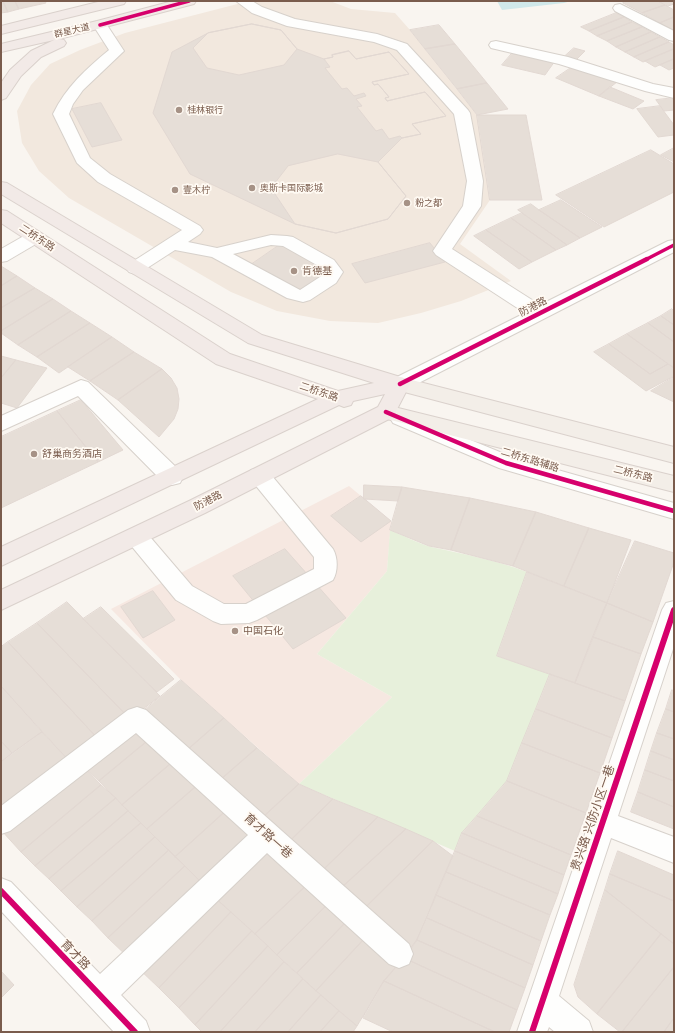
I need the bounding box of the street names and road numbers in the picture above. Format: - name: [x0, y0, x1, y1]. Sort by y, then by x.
- street label: 群星大道: [53, 22, 91, 40]
- street label: 二桥东路: [17, 222, 57, 254]
- street label: 防港路: [517, 295, 549, 319]
- street label: 二桥东路: [298, 380, 340, 404]
- street label: 二桥东路辅路: [500, 445, 560, 475]
- street label: 二桥东路: [612, 463, 654, 485]
- street label: 防港路: [192, 489, 224, 513]
- street label: 贵兴路 兴防小区一巷: [568, 763, 618, 873]
- street label: 育才路一巷: [241, 811, 295, 861]
- street label: 育才路: [57, 937, 93, 973]

